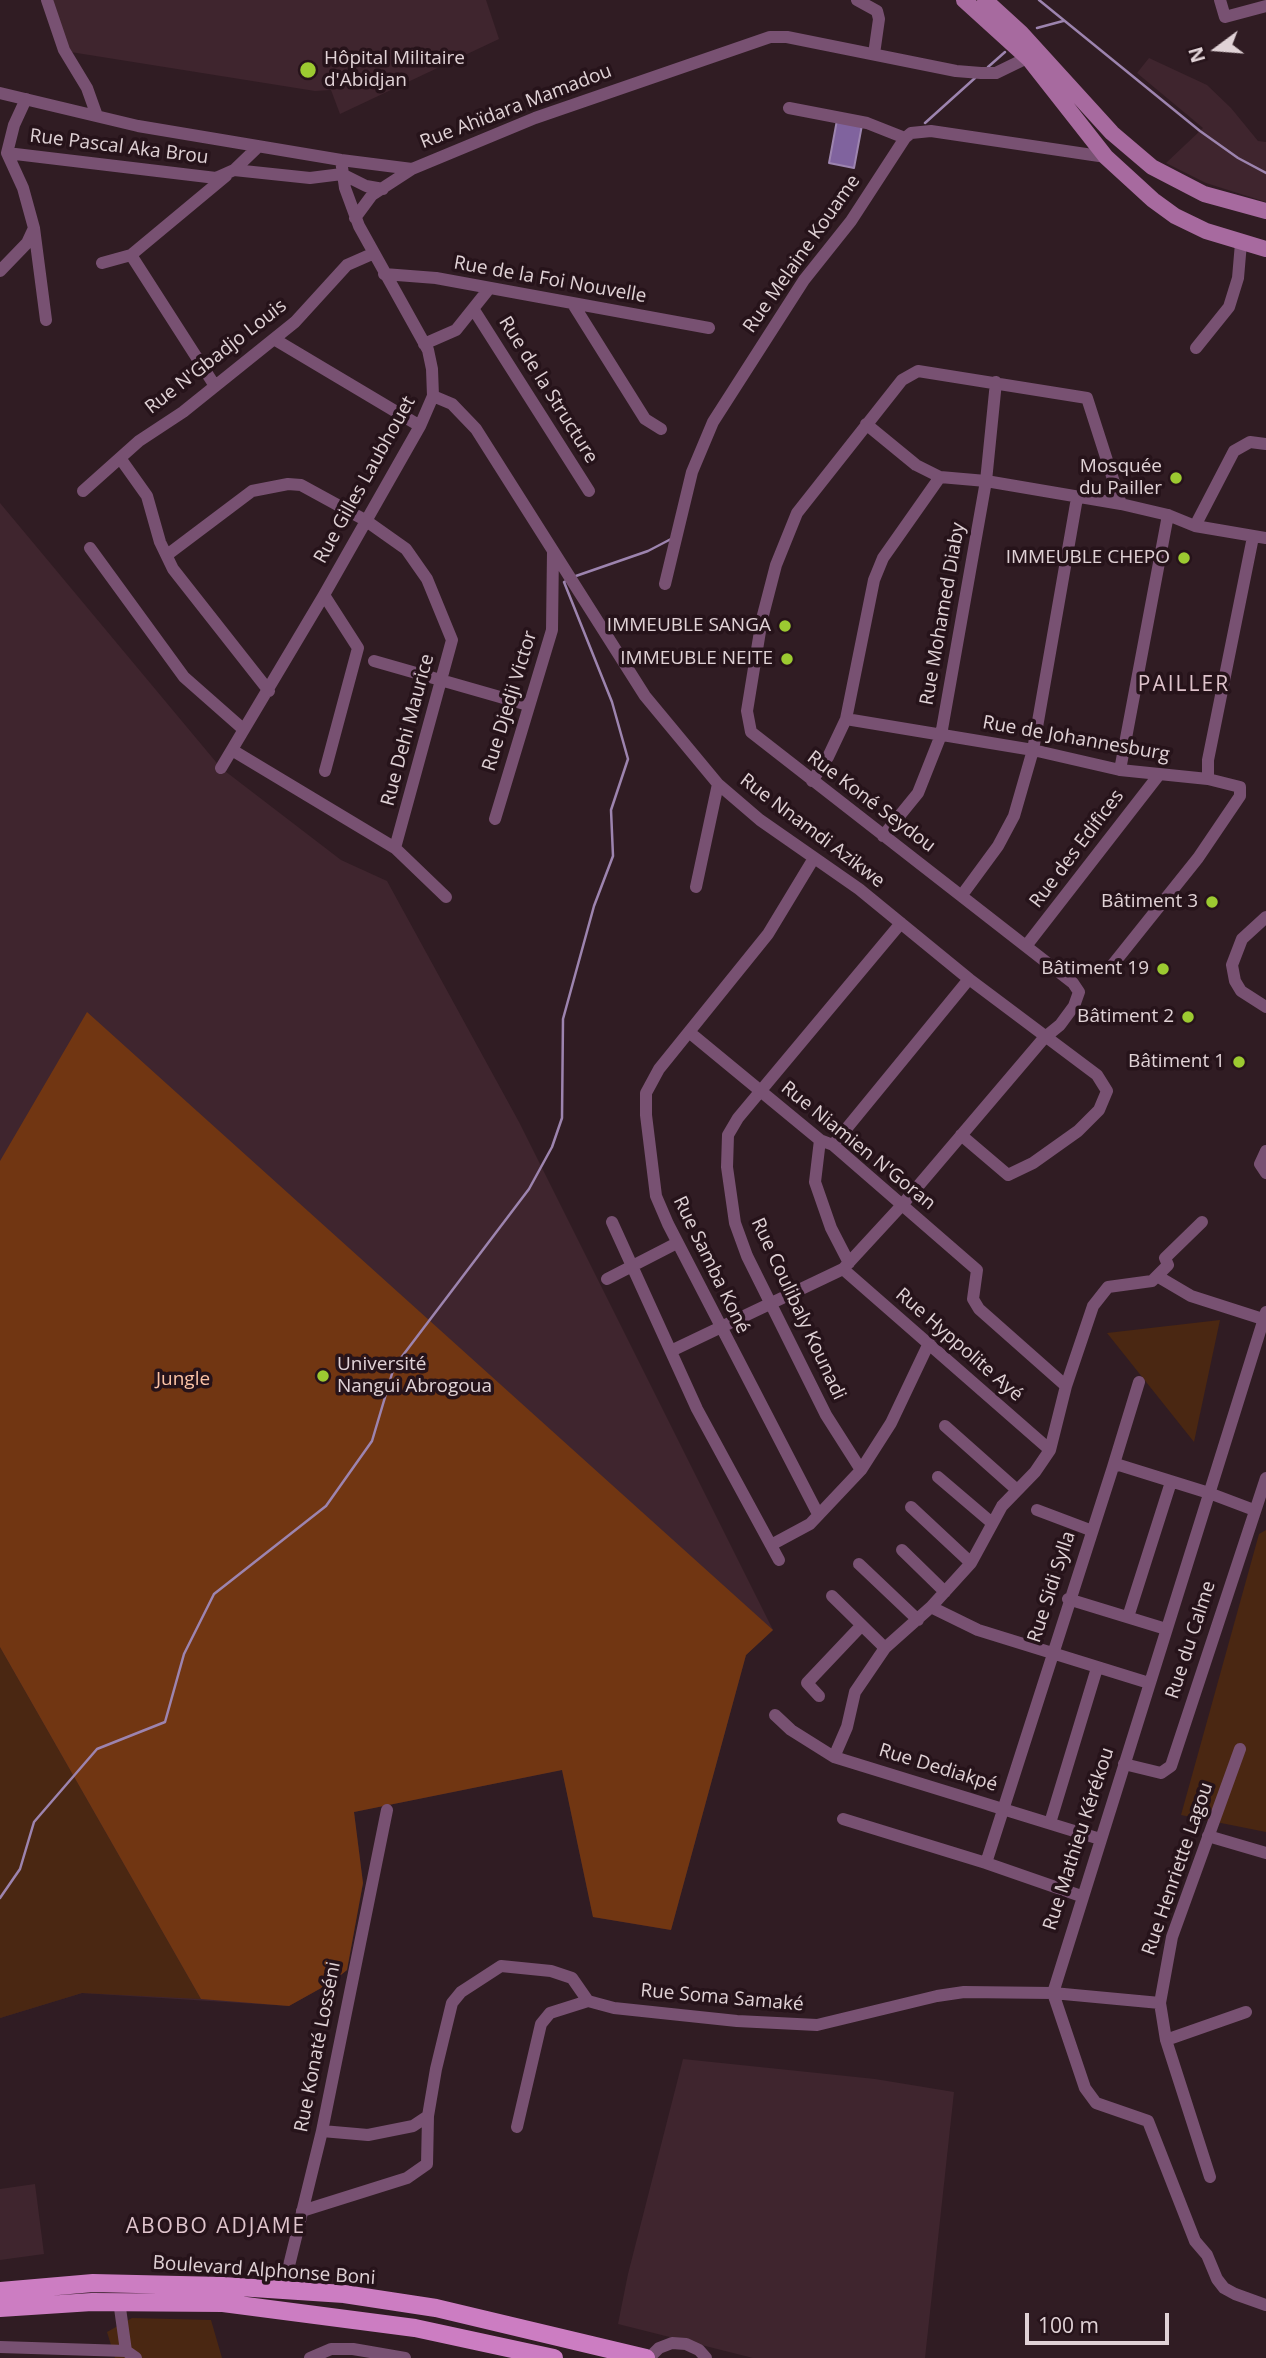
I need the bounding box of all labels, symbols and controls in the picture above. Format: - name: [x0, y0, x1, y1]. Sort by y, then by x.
- north arrow: [1182, 14, 1252, 84]
- text: N: [1182, 44, 1211, 66]
- place label: Hôpital Militaire d'Abidjan: [324, 48, 465, 92]
- marker: Hôpital Militaire d'Abidjan: [298, 60, 318, 80]
- street label: Rue Ahïdara Mamadou: [417, 60, 615, 154]
- street label: Rue Pascal Aka Brou: [28, 125, 210, 169]
- street label: Rue Melaine Kouame: [739, 171, 865, 337]
- street label: Rue de la Foi Nouvelle: [452, 252, 648, 308]
- street label: Rue N'Gbadjo Louis: [141, 295, 291, 419]
- street label: Rue de la Structure: [494, 312, 602, 468]
- street label: Rue Gilles Laubhouet: [310, 392, 420, 568]
- place label: Mosquée du Pailler: [1079, 456, 1162, 500]
- marker: Mosquée du Pailler: [1168, 470, 1184, 486]
- street label: Rue Mohamed Diaby: [916, 521, 970, 707]
- place label: IMMEUBLE CHEPO: [1006, 547, 1170, 569]
- marker: IMMEUBLE CHEPO: [1176, 550, 1192, 566]
- place label: IMMEUBLE SANGA: [607, 615, 771, 637]
- marker: IMMEUBLE SANGA: [777, 618, 793, 634]
- street label: Rue Djedji Victor: [478, 628, 542, 774]
- place label: IMMEUBLE NEITE: [620, 648, 773, 670]
- street label: Rue Dehi Maurice: [377, 651, 439, 809]
- marker: IMMEUBLE NEITE: [779, 651, 795, 667]
- district label: PAILLER: [1139, 672, 1229, 698]
- street label: Rue de Johannesburg: [981, 711, 1171, 767]
- street label: Rue Koné Seydou: [802, 746, 940, 858]
- street label: Rue Nnamdi Azikwe: [735, 769, 889, 893]
- street label: Rue des Edifices: [1025, 785, 1129, 913]
- place label: Bâtiment 3: [1101, 891, 1198, 913]
- marker: Bâtiment 3: [1204, 894, 1220, 910]
- place label: Bâtiment 19: [1041, 958, 1149, 980]
- marker: Bâtiment 19: [1155, 961, 1171, 977]
- place label: Bâtiment 2: [1077, 1006, 1174, 1028]
- marker: Bâtiment 2: [1180, 1009, 1196, 1025]
- place label: Bâtiment 1: [1128, 1051, 1225, 1073]
- marker: Bâtiment 1: [1231, 1054, 1247, 1070]
- street label: Rue Niamien N'Goran: [776, 1077, 940, 1215]
- street label: Rue Samba Koné: [668, 1193, 754, 1337]
- street label: Rue Coulibaly Kounadi: [746, 1214, 850, 1404]
- street label: Rue Hyppolite Ayé: [891, 1283, 1027, 1407]
- place label: Université Nangui Abrogoua: [337, 1354, 492, 1398]
- marker: Université Nangui Abrogoua: [315, 1368, 331, 1384]
- park label: Jungle: [156, 1369, 210, 1391]
- street label: Rue Sidi Sylla: [1023, 1528, 1081, 1646]
- street label: Rue du Calme: [1161, 1578, 1221, 1702]
- street label: Rue Dediakpé: [876, 1739, 1000, 1797]
- street label: Rue Mathieu Kérékou: [1039, 1745, 1119, 1933]
- street label: Rue Henriette Lagou: [1138, 1779, 1218, 1959]
- street label: Rue Konaté Losséni: [290, 1960, 346, 2134]
- street label: Rue Soma Samaké: [639, 1980, 805, 2016]
- district label: ABOBO ADJAME: [127, 2214, 305, 2240]
- street label: Boulevard Alphonse Boni: [152, 2252, 376, 2290]
- scale bar: [1028, 2298, 1172, 2342]
- text: 100 m: [1038, 2311, 1099, 2339]

